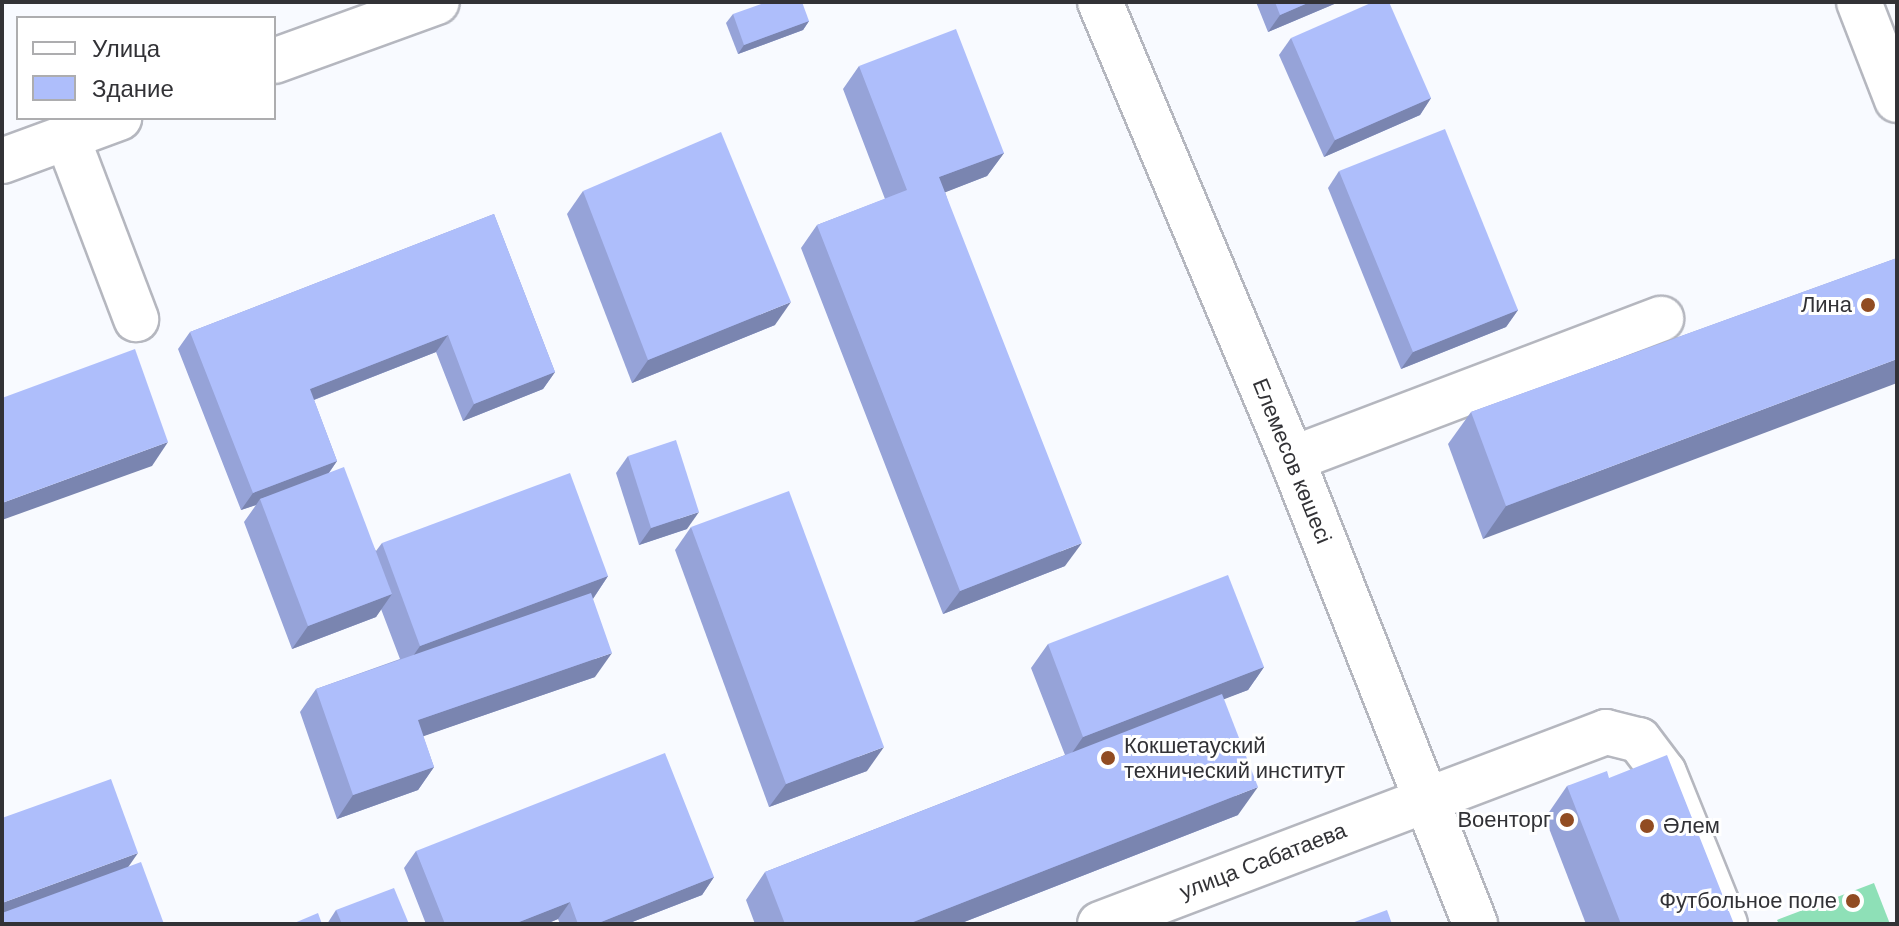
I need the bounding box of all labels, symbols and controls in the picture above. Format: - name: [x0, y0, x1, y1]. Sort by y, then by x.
- legend: [16, 16, 276, 120]
- text: Улица: [92, 33, 160, 64]
- text: Здание: [92, 73, 174, 104]
- place label: Лина: [1801, 292, 1852, 318]
- marker: Лина: [1859, 296, 1877, 314]
- street label: Елемесов көшесі: [1247, 375, 1337, 547]
- place label: Кокшетауский технический институт: [1124, 732, 1345, 784]
- marker: Кокшетауский технический институт: [1099, 749, 1117, 767]
- place label: Военторг: [1457, 807, 1551, 833]
- marker: Военторг: [1558, 811, 1576, 829]
- place label: Әлем: [1663, 813, 1720, 839]
- street label: улица Сабатаева: [1176, 817, 1350, 905]
- marker: Әлем: [1638, 817, 1656, 835]
- place label: Футбольное поле: [1659, 888, 1837, 914]
- marker: Футбольное поле: [1844, 892, 1862, 910]

